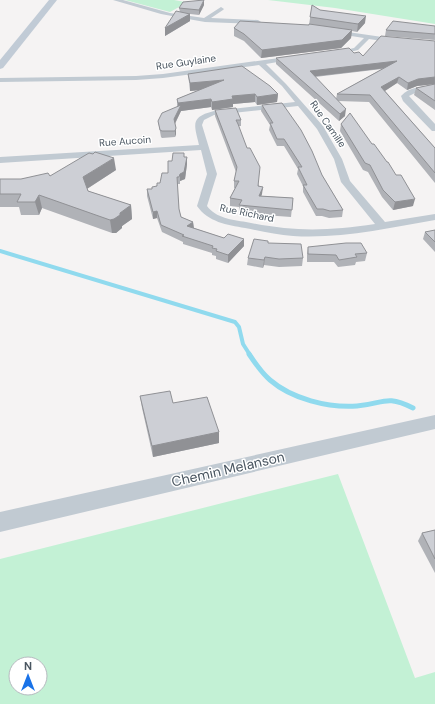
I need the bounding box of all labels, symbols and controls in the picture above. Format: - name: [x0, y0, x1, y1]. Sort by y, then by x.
- street label: Rue Guylaine: [155, 51, 217, 73]
- street label: Rue Camille: [307, 98, 349, 150]
- street label: Rue Aucoin: [99, 133, 152, 149]
- street label: Rue Richard: [219, 201, 275, 225]
- street label: Chemin Melanson: [170, 447, 286, 491]
- north arrow: [8, 656, 48, 696]
- text: N: [24, 659, 32, 673]

